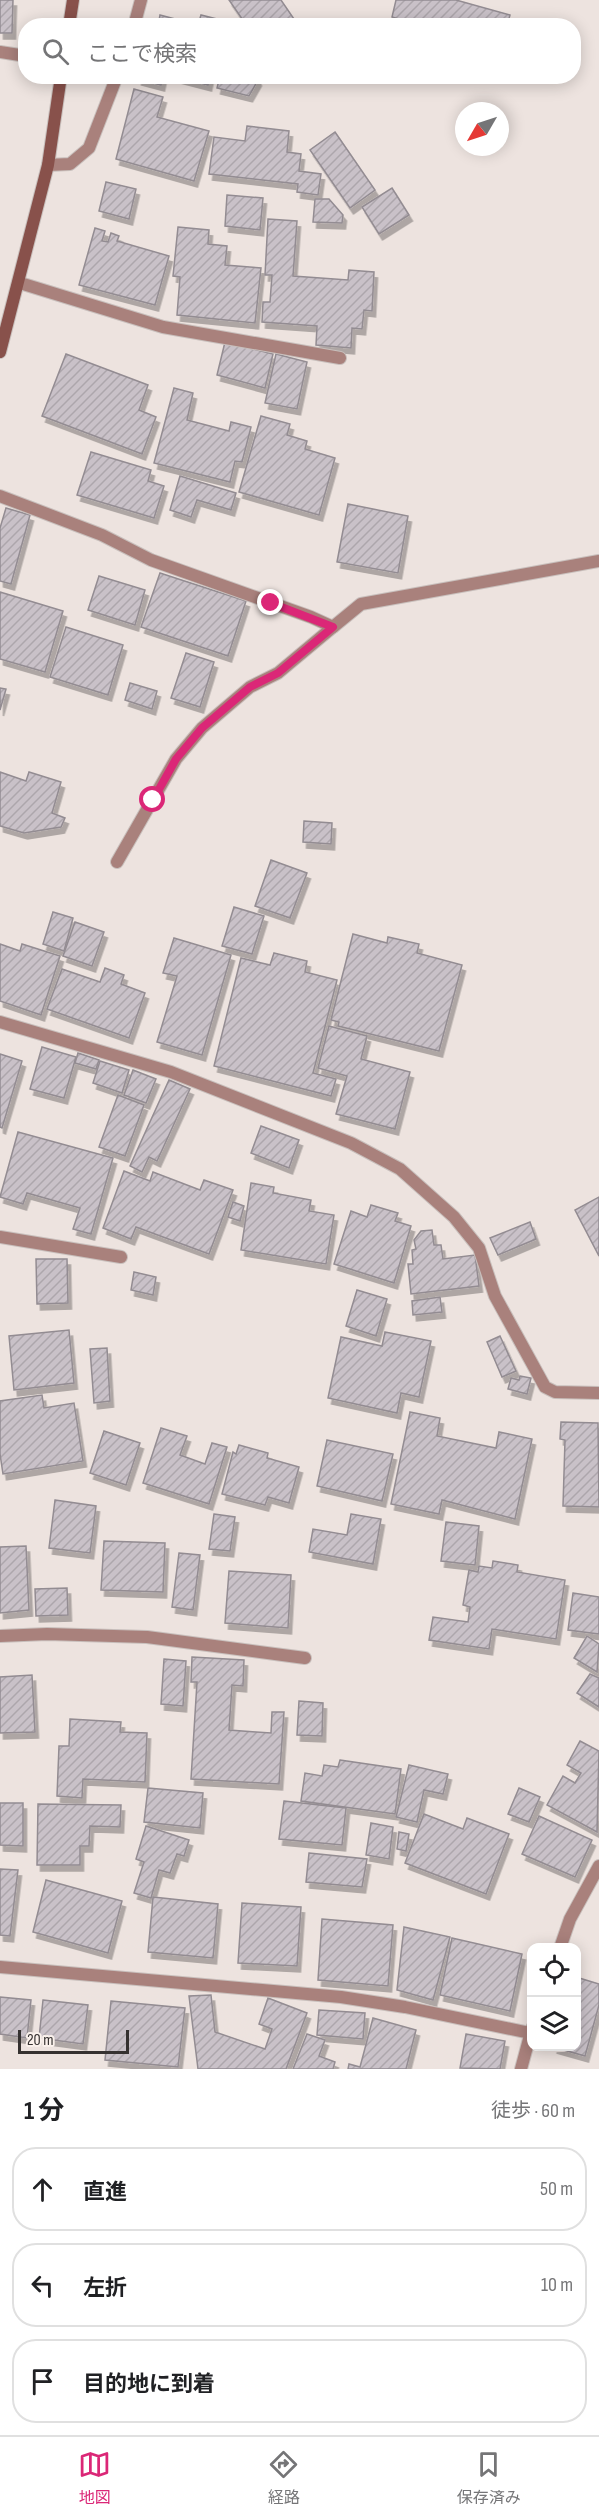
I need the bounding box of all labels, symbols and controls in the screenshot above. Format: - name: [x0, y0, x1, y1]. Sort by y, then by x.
- search box: [18, 18, 581, 84]
- icon: search: [39, 35, 72, 68]
- text: ここで検索: [87, 41, 197, 68]
- north arrow: [455, 102, 509, 156]
- route end: [257, 589, 283, 615]
- route start: [139, 786, 165, 812]
- map controls: [527, 1943, 581, 2051]
- button: locate: [527, 1943, 581, 1997]
- button: layers: [527, 1997, 581, 2051]
- scale bar: [18, 2027, 129, 2054]
- text: 20 m: [27, 2031, 54, 2050]
- text: 1 分: [24, 2096, 64, 2127]
- text: 徒歩 · 60 m: [491, 2099, 575, 2123]
- icon: ahead: [26, 2173, 59, 2206]
- text: 50 m: [540, 2177, 573, 2201]
- text: 直進: [83, 2179, 127, 2206]
- icon: left: [26, 2269, 59, 2302]
- text: 10 m: [541, 2273, 573, 2297]
- text: 左折: [83, 2275, 127, 2302]
- icon: arrive: [26, 2365, 59, 2398]
- text: 目的地に到着: [83, 2371, 215, 2398]
- tab: 地図: [78, 2448, 111, 2508]
- tab: 経路: [267, 2448, 300, 2508]
- tab: 保存済み: [457, 2448, 521, 2508]

